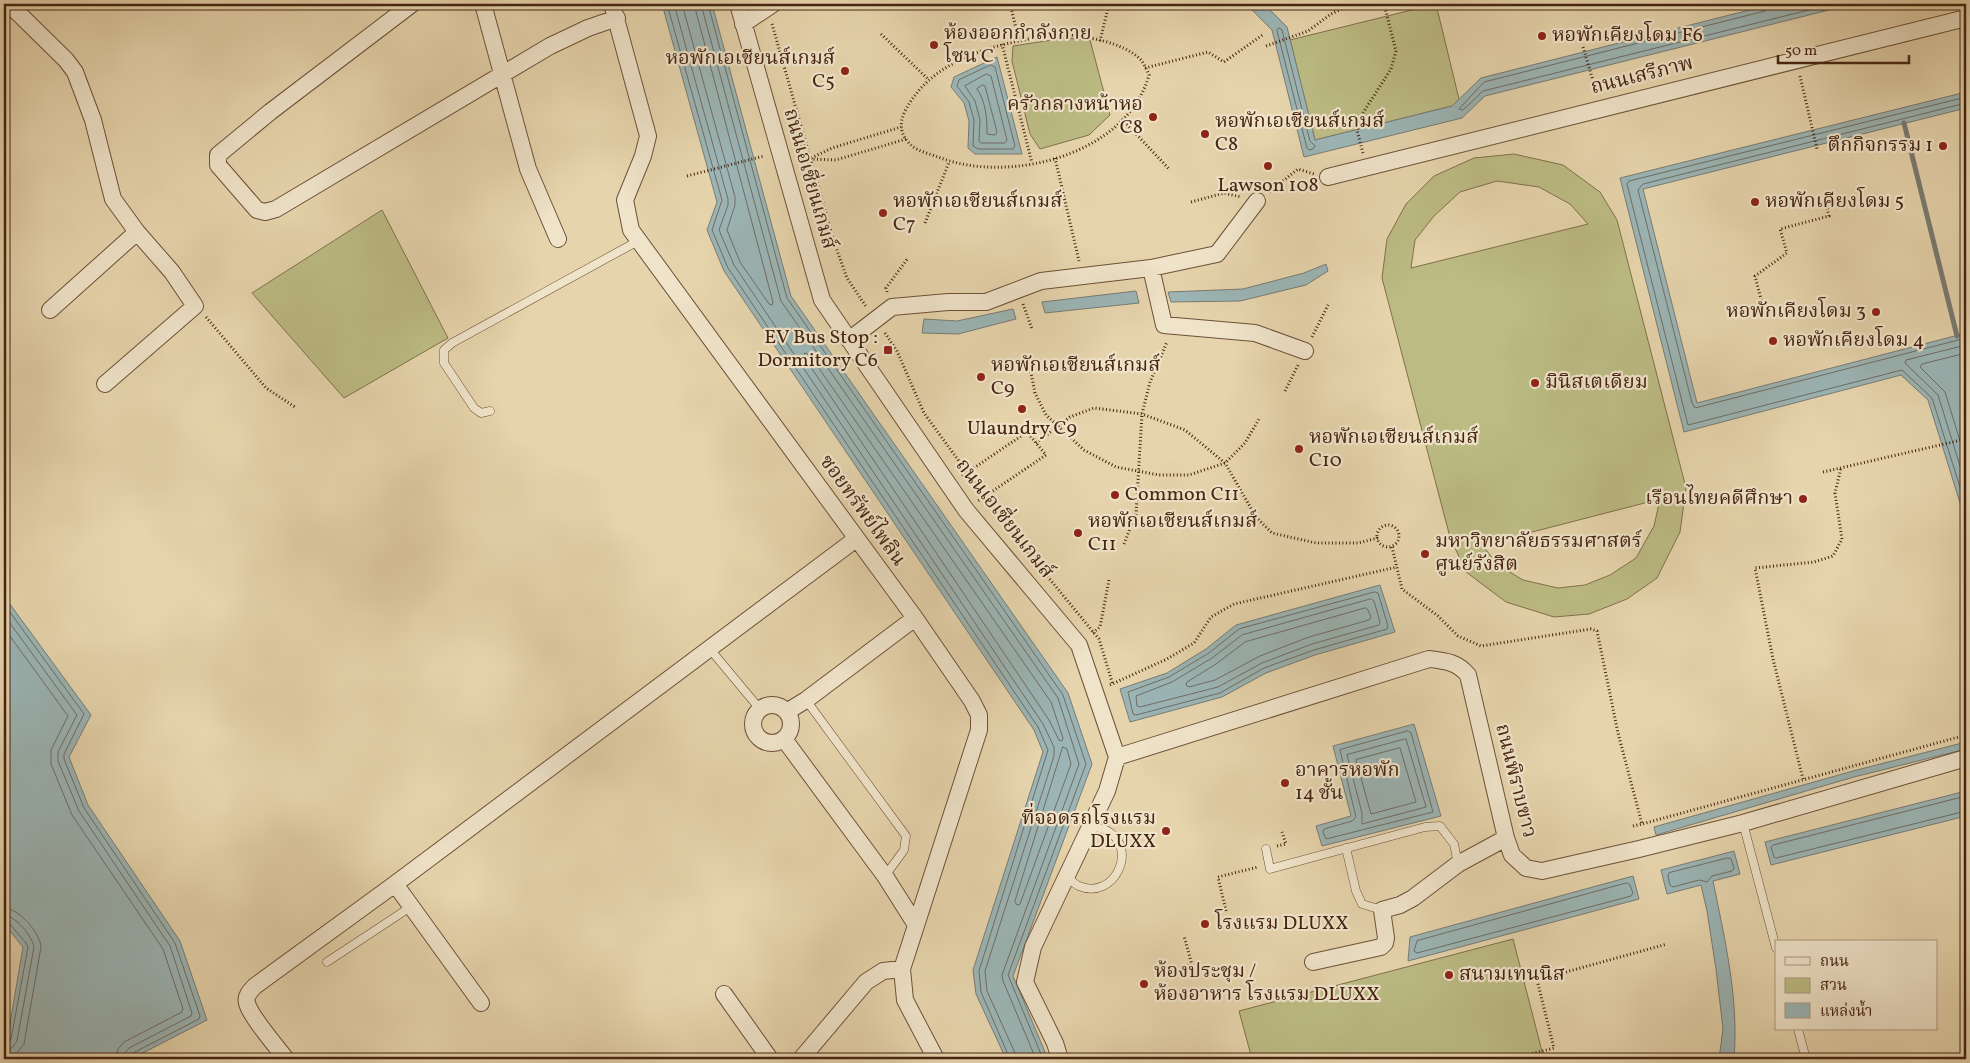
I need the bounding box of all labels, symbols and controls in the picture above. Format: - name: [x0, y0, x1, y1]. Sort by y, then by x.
- place label: ห้องออกกำลังกาย โซน C: [943, 20, 1092, 71]
- place label: หอพักเคียงโดม F6: [1552, 20, 1703, 50]
- marker: หอพักเคียงโดม F6: [1536, 30, 1548, 42]
- scale bar: [1778, 32, 1909, 64]
- marker: ห้องออกกำลังกาย โซน C: [928, 39, 940, 51]
- text: 50 m: [1785, 41, 1817, 62]
- place label: หอพักเอเชียนส์เกมส์ C5: [666, 45, 835, 96]
- street label: ถนนเสรีภาพ: [1588, 50, 1696, 102]
- marker: หอพักเอเชียนส์เกมส์ C5: [839, 65, 851, 77]
- place label: ครัวกลางหน้าหอ C8: [1007, 91, 1143, 142]
- street label: ถนนเอเซี่ยนเกมส์: [775, 104, 845, 253]
- place label: หอพักเอเชียนส์เกมส์ C8: [1215, 108, 1384, 159]
- marker: ครัวกลางหน้าหอ C8: [1147, 111, 1159, 123]
- marker: หอพักเอเชียนส์เกมส์ C8: [1199, 128, 1211, 140]
- place label: ตึกกิจกรรม 1: [1827, 132, 1933, 160]
- marker: ตึกกิจกรรม 1: [1937, 140, 1949, 152]
- marker: Lawson 108: [1262, 160, 1274, 172]
- place label: Lawson 108: [1217, 172, 1319, 200]
- place label: หอพักเคียงโดม 5: [1765, 186, 1904, 216]
- place label: หอพักเอเชียนส์เกมส์ C7: [893, 188, 1062, 239]
- marker: หอพักเคียงโดม 5: [1749, 196, 1761, 208]
- marker: หอพักเอเชียนส์เกมส์ C7: [877, 207, 889, 219]
- place label: หอพักเคียงโดม 3: [1726, 296, 1866, 326]
- marker: หอพักเคียงโดม 3: [1870, 306, 1882, 318]
- place label: EV Bus Stop : Dormitory C6: [757, 324, 878, 375]
- place label: หอพักเคียงโดม 4: [1783, 325, 1925, 355]
- marker: หอพักเคียงโดม 4: [1767, 335, 1779, 347]
- marker: EV Bus Stop : Dormitory C6: [882, 344, 894, 356]
- place label: หอพักเอเชียนส์เกมส์ C9: [991, 352, 1160, 403]
- place label: มินิสเตเดียม: [1545, 369, 1648, 397]
- marker: หอพักเอเชียนส์เกมส์ C9: [975, 371, 987, 383]
- marker: มินิสเตเดียม: [1529, 377, 1541, 389]
- marker: Ulaundry C9: [1016, 403, 1028, 415]
- place label: Ulaundry C9: [967, 415, 1077, 443]
- place label: หอพักเอเชียนส์เกมส์ C10: [1309, 424, 1478, 475]
- marker: หอพักเอเชียนส์เกมส์ C10: [1293, 443, 1305, 455]
- street label: ซอยทรัพย์ไพลิน: [812, 449, 913, 572]
- street label: ถนนเอเซี่ยนเกมส์: [948, 451, 1062, 585]
- place label: Common C11: [1125, 481, 1239, 509]
- place label: เรือนไทยคดีศึกษา: [1645, 484, 1793, 513]
- marker: Common C11: [1109, 489, 1121, 501]
- marker: เรือนไทยคดีศึกษา: [1797, 493, 1809, 505]
- place label: หอพักเอเชียนส์เกมส์ C11: [1088, 508, 1257, 559]
- marker: หอพักเอเชียนส์เกมส์ C11: [1072, 527, 1084, 539]
- place label: มหาวิทยาลัยธรรมศาสตร์ ศูนย์รังสิต: [1435, 528, 1643, 579]
- marker: มหาวิทยาลัยธรรมศาสตร์ ศูนย์รังสิต: [1419, 548, 1431, 560]
- street label: ถนนพิราบขาว: [1487, 721, 1543, 841]
- place label: อาคารหอพัก 14 ชั้น: [1295, 757, 1400, 808]
- marker: อาคารหอพัก 14 ชั้น: [1279, 777, 1291, 789]
- place label: ที่จอดรถโรงแรม DLUXX: [1021, 802, 1156, 856]
- marker: ที่จอดรถโรงแรม DLUXX: [1160, 825, 1172, 837]
- place label: โรงแรม DLUXX: [1214, 908, 1349, 938]
- marker: โรงแรม DLUXX: [1199, 918, 1211, 930]
- legend: [1775, 940, 1938, 1030]
- text: ถนน: [1820, 952, 1849, 973]
- place label: ห้องประชุม / ห้องอาหาร โรงแรม DLUXX: [1154, 958, 1380, 1009]
- place label: สนามเทนนิส: [1459, 961, 1565, 989]
- marker: สนามเทนนิส: [1443, 969, 1455, 981]
- text: สวน: [1820, 976, 1847, 997]
- marker: ห้องประชุม / ห้องอาหาร โรงแรม DLUXX: [1138, 978, 1150, 990]
- text: แหล่งน้ำ: [1820, 1000, 1872, 1023]

